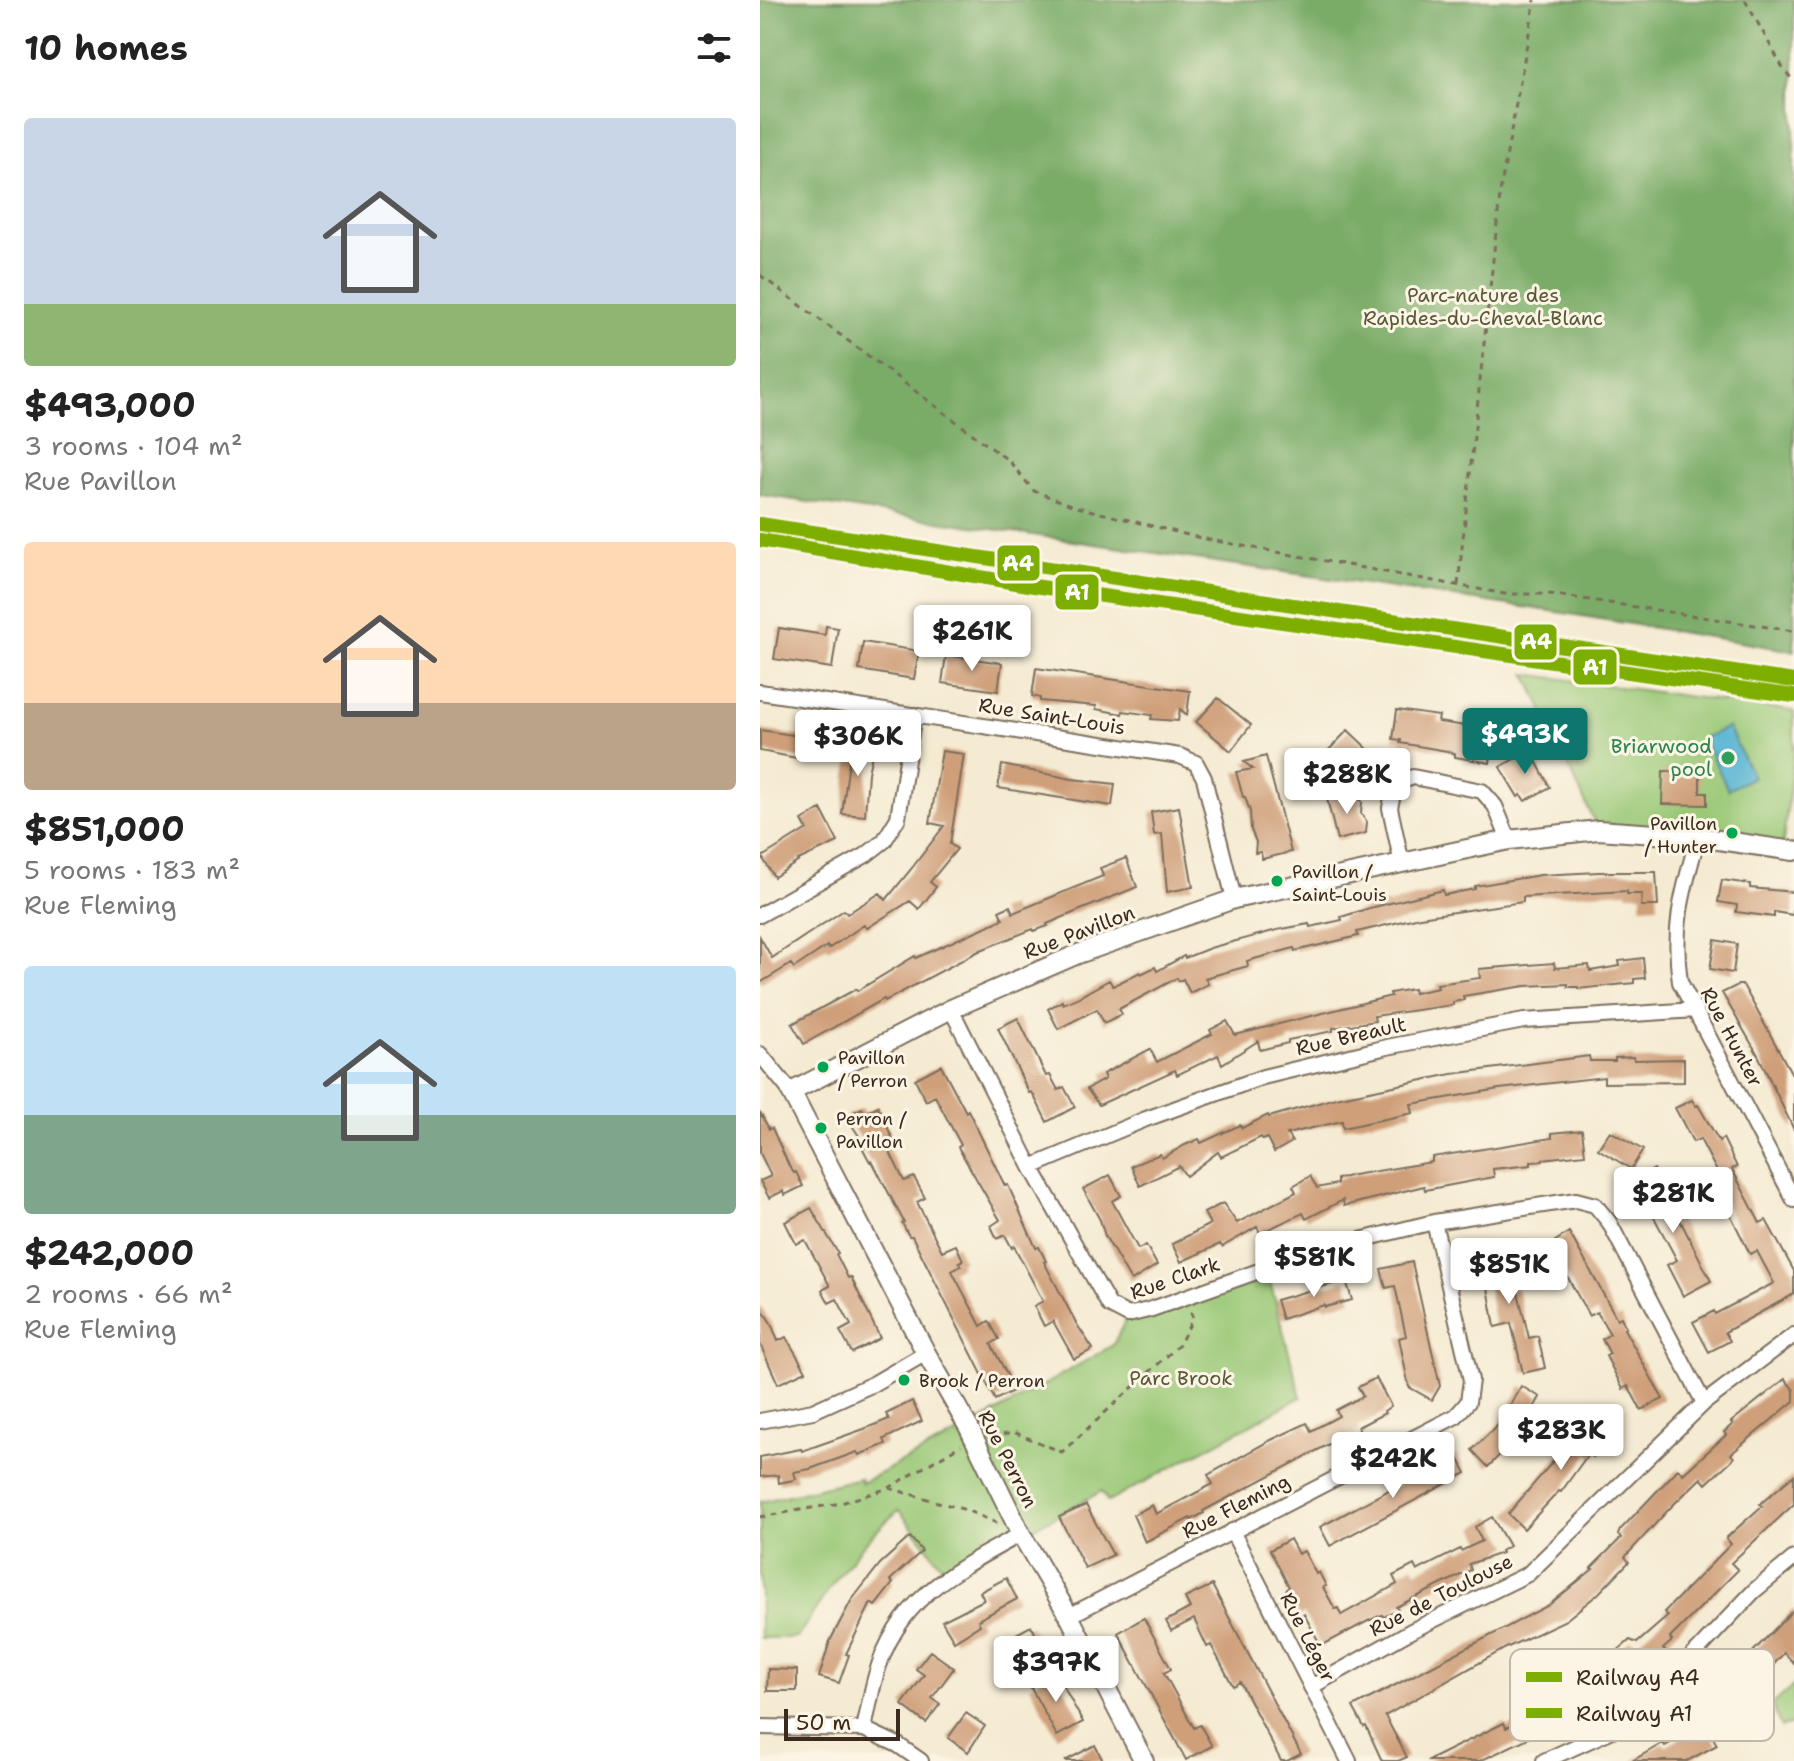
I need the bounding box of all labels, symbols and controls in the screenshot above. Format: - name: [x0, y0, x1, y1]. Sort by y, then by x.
- text: 10 homes: [24, 25, 188, 71]
- icon: filters: [692, 26, 736, 70]
- icon: home: [308, 170, 452, 314]
- park label: Parc-nature des Rapides-du-Cheval-Blanc: [1363, 282, 1603, 331]
- text: $493,000: [24, 382, 196, 428]
- text: 3 rooms · 104 m²: [24, 428, 243, 463]
- text: Rue Pavillon: [24, 463, 177, 498]
- line badge: A4: [996, 544, 1041, 582]
- text: A4: [1002, 549, 1035, 578]
- line badge: A1: [1054, 573, 1100, 611]
- text: A1: [1064, 578, 1090, 607]
- icon: home: [308, 594, 452, 738]
- pin: $261K: [916, 605, 1028, 673]
- text: $261K: [932, 613, 1012, 648]
- line badge: A4: [1513, 623, 1558, 661]
- text: A4: [1520, 627, 1553, 656]
- line badge: A1: [1572, 648, 1618, 686]
- text: A1: [1582, 653, 1608, 682]
- street label: Rue Saint-Louis: [977, 692, 1127, 740]
- pin: $493K: [1469, 708, 1581, 776]
- pin: $306K: [802, 710, 914, 778]
- text: $493K: [1480, 716, 1570, 751]
- text: $306K: [813, 718, 903, 753]
- place label: Briarwood pool: [1611, 733, 1712, 782]
- pin: $288K: [1291, 748, 1403, 816]
- marker: Briarwood pool: [1719, 749, 1737, 767]
- text: $288K: [1302, 756, 1392, 791]
- text: $851,000: [24, 806, 185, 852]
- place label: Pavillon / Hunter: [1645, 812, 1717, 859]
- marker: Pavillon / Hunter: [1724, 825, 1740, 841]
- text: 5 rooms · 183 m²: [24, 852, 240, 887]
- place label: Pavillon / Saint-Louis: [1292, 860, 1387, 907]
- marker: Pavillon / Saint-Louis: [1269, 873, 1285, 889]
- text: Rue Fleming: [24, 887, 177, 922]
- street label: Rue Pavillon: [1020, 899, 1138, 965]
- street label: Rue Hunter: [1695, 983, 1769, 1091]
- street label: Rue Breault: [1293, 1011, 1409, 1061]
- icon: home: [308, 1018, 452, 1162]
- place label: Pavillon / Perron: [838, 1046, 908, 1093]
- marker: Pavillon / Perron: [815, 1059, 831, 1075]
- place label: Perron / Pavillon: [836, 1107, 907, 1154]
- marker: Perron / Pavillon: [813, 1120, 829, 1136]
- pin: $281K: [1617, 1167, 1729, 1235]
- text: $281K: [1632, 1175, 1714, 1210]
- text: $242,000: [24, 1230, 194, 1276]
- pin: $581K: [1258, 1231, 1370, 1299]
- pin: $851K: [1453, 1238, 1565, 1306]
- text: $581K: [1273, 1239, 1355, 1274]
- text: $851K: [1469, 1246, 1549, 1281]
- street label: Rue Clark: [1127, 1251, 1223, 1305]
- text: 2 rooms · 66 m²: [24, 1276, 233, 1311]
- text: Rue Fleming: [24, 1311, 177, 1346]
- park label: Parc Brook: [1129, 1365, 1233, 1391]
- place label: Brook / Perron: [919, 1369, 1045, 1393]
- marker: Brook / Perron: [896, 1372, 912, 1388]
- pin: $283K: [1505, 1404, 1617, 1472]
- street label: Rue Perron: [972, 1406, 1044, 1512]
- text: $283K: [1516, 1412, 1606, 1447]
- pin: $242K: [1337, 1432, 1449, 1500]
- text: $242K: [1349, 1440, 1437, 1475]
- street label: Rue Fleming: [1178, 1468, 1294, 1544]
- street label: Rue de Toulouse: [1365, 1548, 1517, 1642]
- street label: Rue Léger: [1274, 1588, 1342, 1686]
- pin: $397K: [1000, 1636, 1112, 1704]
- text: $397K: [1012, 1644, 1100, 1679]
- legend: [1510, 1649, 1774, 1741]
- text: Railway A4: [1576, 1663, 1700, 1692]
- text: Railway A1: [1576, 1699, 1693, 1728]
- scale bar: [784, 1705, 900, 1741]
- text: 50 m: [796, 1708, 851, 1737]

